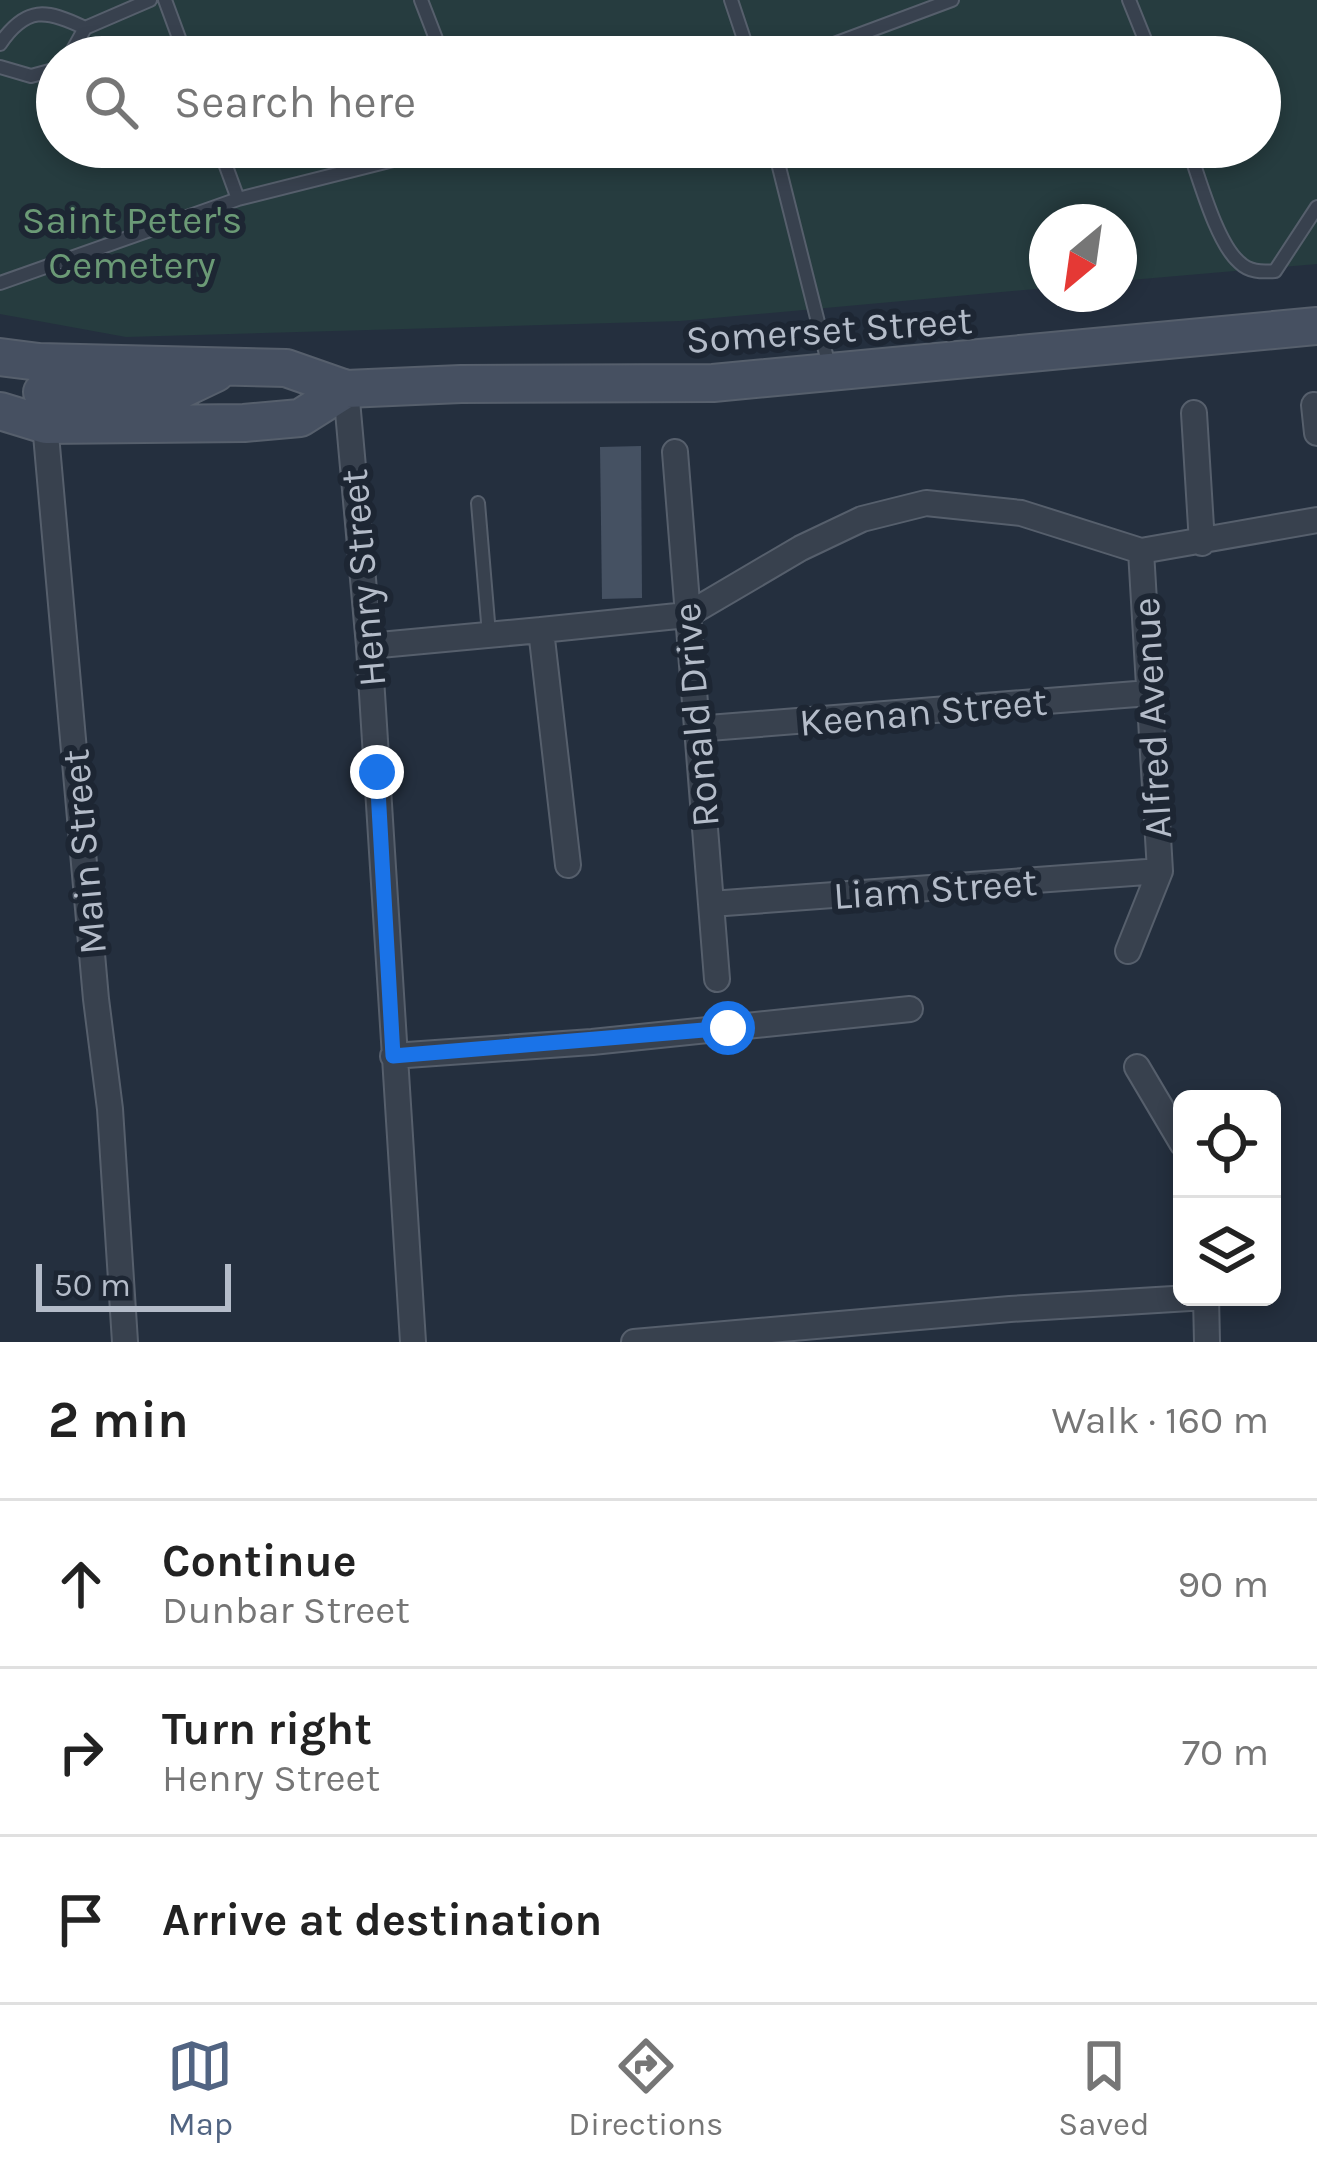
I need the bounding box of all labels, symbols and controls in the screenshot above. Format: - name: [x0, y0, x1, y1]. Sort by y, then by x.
- search box: [36, 36, 1281, 168]
- icon: search: [78, 69, 144, 135]
- text: Search here: [174, 76, 416, 128]
- park label: Saint Peter's Cemetery: [22, 197, 242, 288]
- north arrow: [1029, 204, 1137, 312]
- street label: Somerset Street: [684, 297, 974, 363]
- street label: Henry Street: [331, 467, 395, 689]
- street label: Alfred Avenue: [1123, 596, 1181, 840]
- street label: Ronald Drive: [663, 601, 729, 829]
- street label: Keenan Street: [797, 678, 1049, 746]
- route end: [350, 745, 404, 799]
- street label: Main Street: [52, 747, 116, 957]
- street label: Liam Street: [832, 859, 1038, 919]
- route start: [701, 1001, 755, 1055]
- map controls: [1173, 1090, 1281, 1306]
- button: locate: [1173, 1090, 1281, 1198]
- button: layers: [1173, 1198, 1281, 1306]
- scale bar: [36, 1258, 231, 1311]
- text: 50 m: [54, 1266, 131, 1304]
- text: 2 min: [48, 1390, 189, 1450]
- text: Walk · 160 m: [1051, 1397, 1269, 1443]
- text: Continue: [162, 1535, 357, 1587]
- icon: ahead: [48, 1551, 114, 1617]
- text: 90 m: [1177, 1561, 1269, 1607]
- text: Dunbar Street: [162, 1587, 410, 1633]
- text: Turn right: [162, 1703, 372, 1755]
- icon: right: [48, 1719, 114, 1785]
- text: 70 m: [1182, 1729, 1269, 1775]
- text: Henry Street: [162, 1755, 380, 1801]
- icon: arrive: [48, 1887, 114, 1953]
- text: Arrive at destination: [162, 1894, 602, 1946]
- tab: Map: [167, 2033, 233, 2143]
- tab: Directions: [568, 2033, 723, 2143]
- tab: Saved: [1058, 2033, 1150, 2143]

